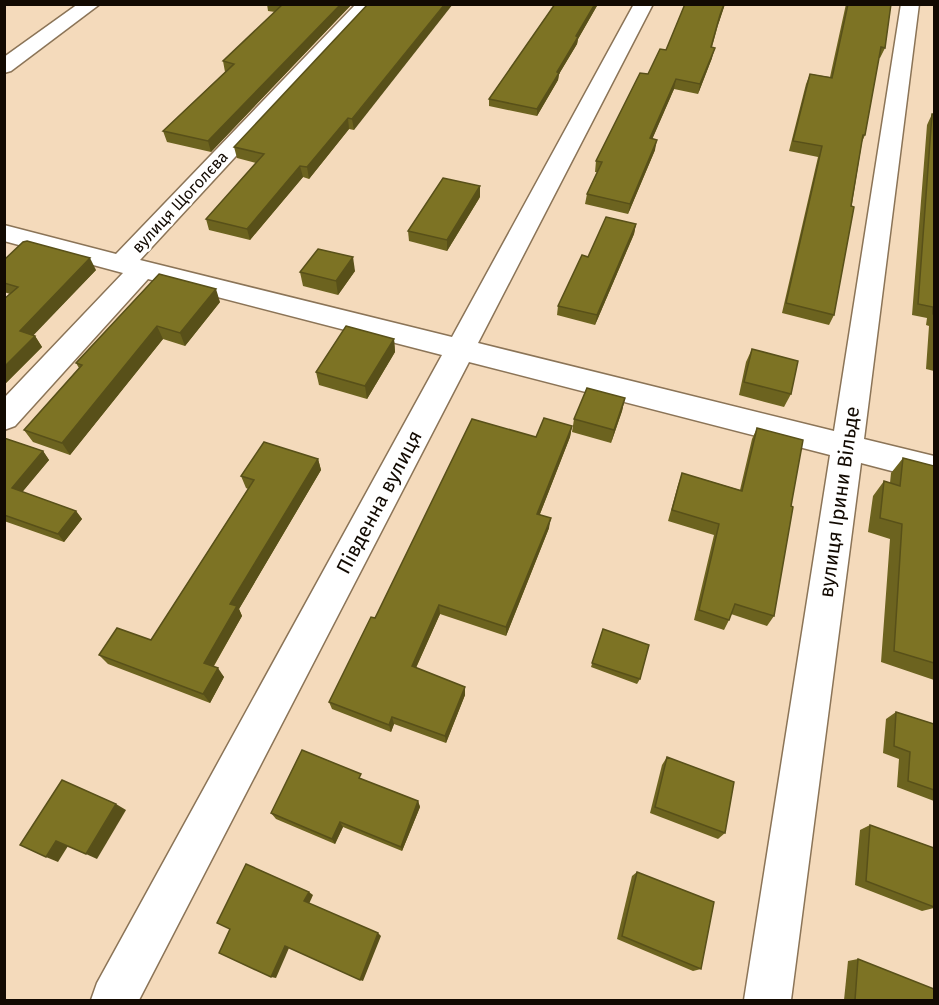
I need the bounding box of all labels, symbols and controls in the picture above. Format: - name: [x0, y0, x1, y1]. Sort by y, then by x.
- street label: вулиця Щоголєва: [128, 147, 232, 257]
- street label: вулиця Ірини Вільде: [814, 405, 864, 599]
- street label: Південна вулиця: [331, 426, 427, 578]

